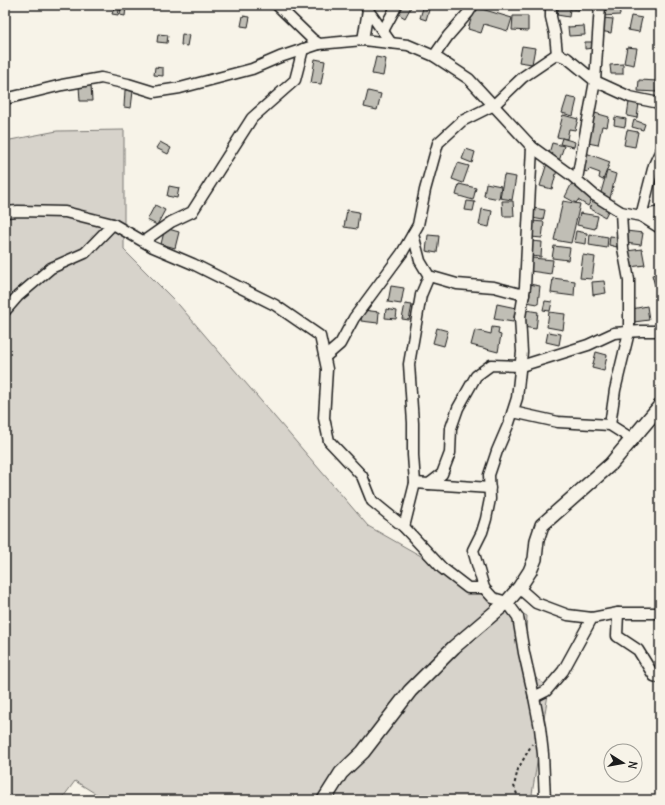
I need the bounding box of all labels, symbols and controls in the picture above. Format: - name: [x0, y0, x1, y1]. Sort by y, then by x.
- north arrow: [603, 743, 643, 783]
- text: N: [625, 760, 640, 770]

